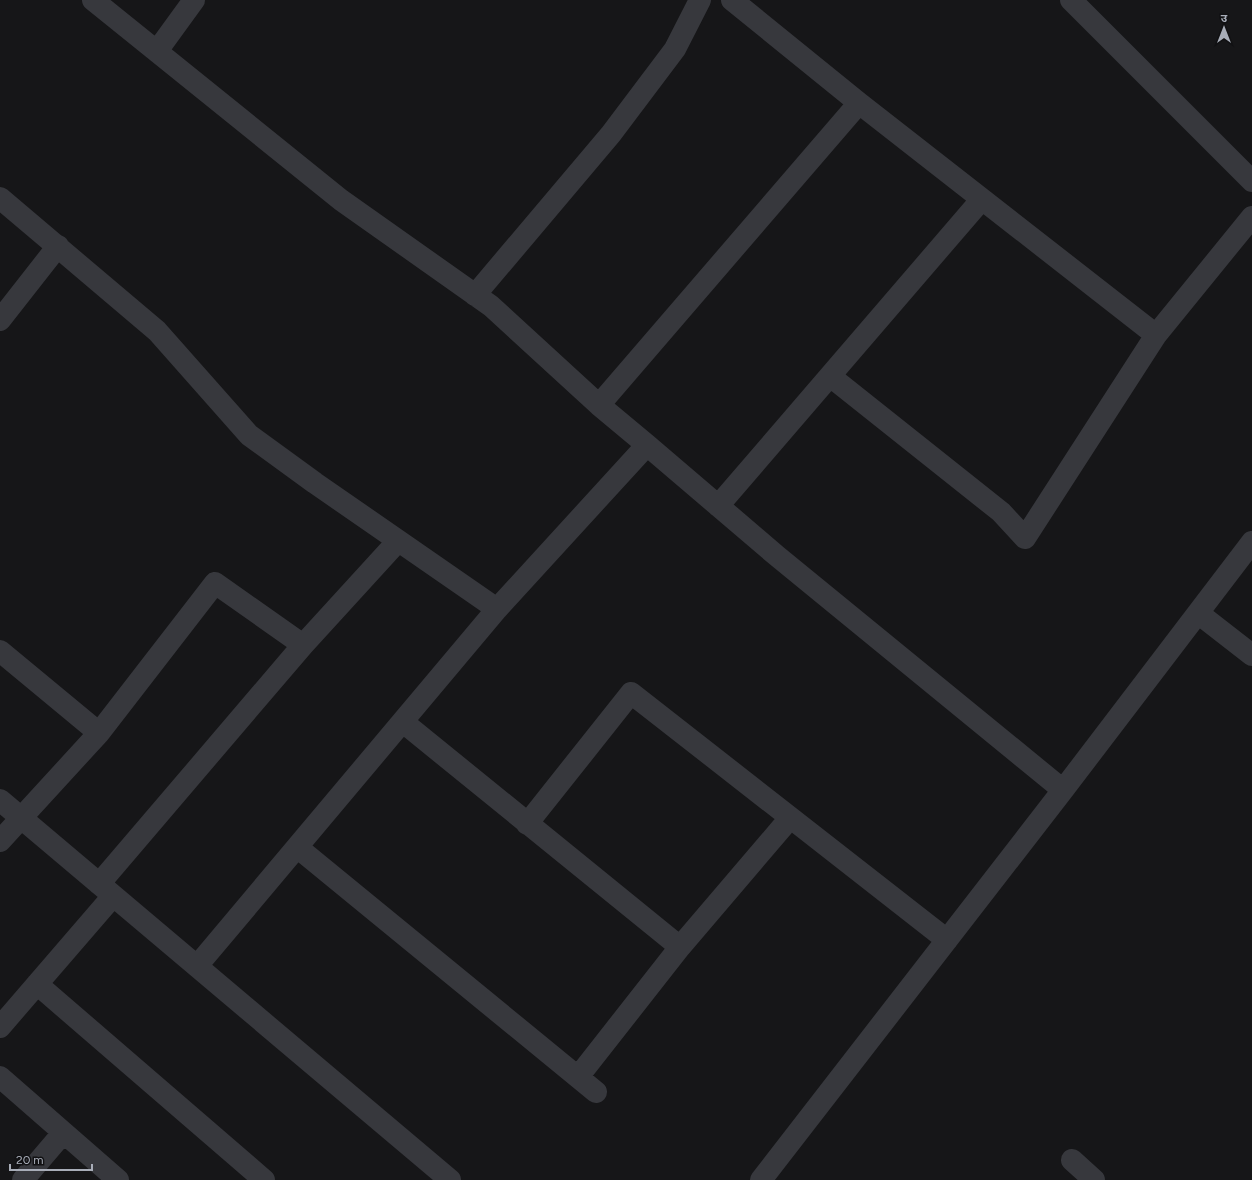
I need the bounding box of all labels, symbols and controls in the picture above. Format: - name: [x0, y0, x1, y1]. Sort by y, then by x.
- north arrow: [1204, 8, 1244, 48]
- text: उ: [1221, 12, 1228, 25]
- scale bar: [10, 1146, 92, 1172]
- text: 20 m: [16, 1153, 44, 1167]

